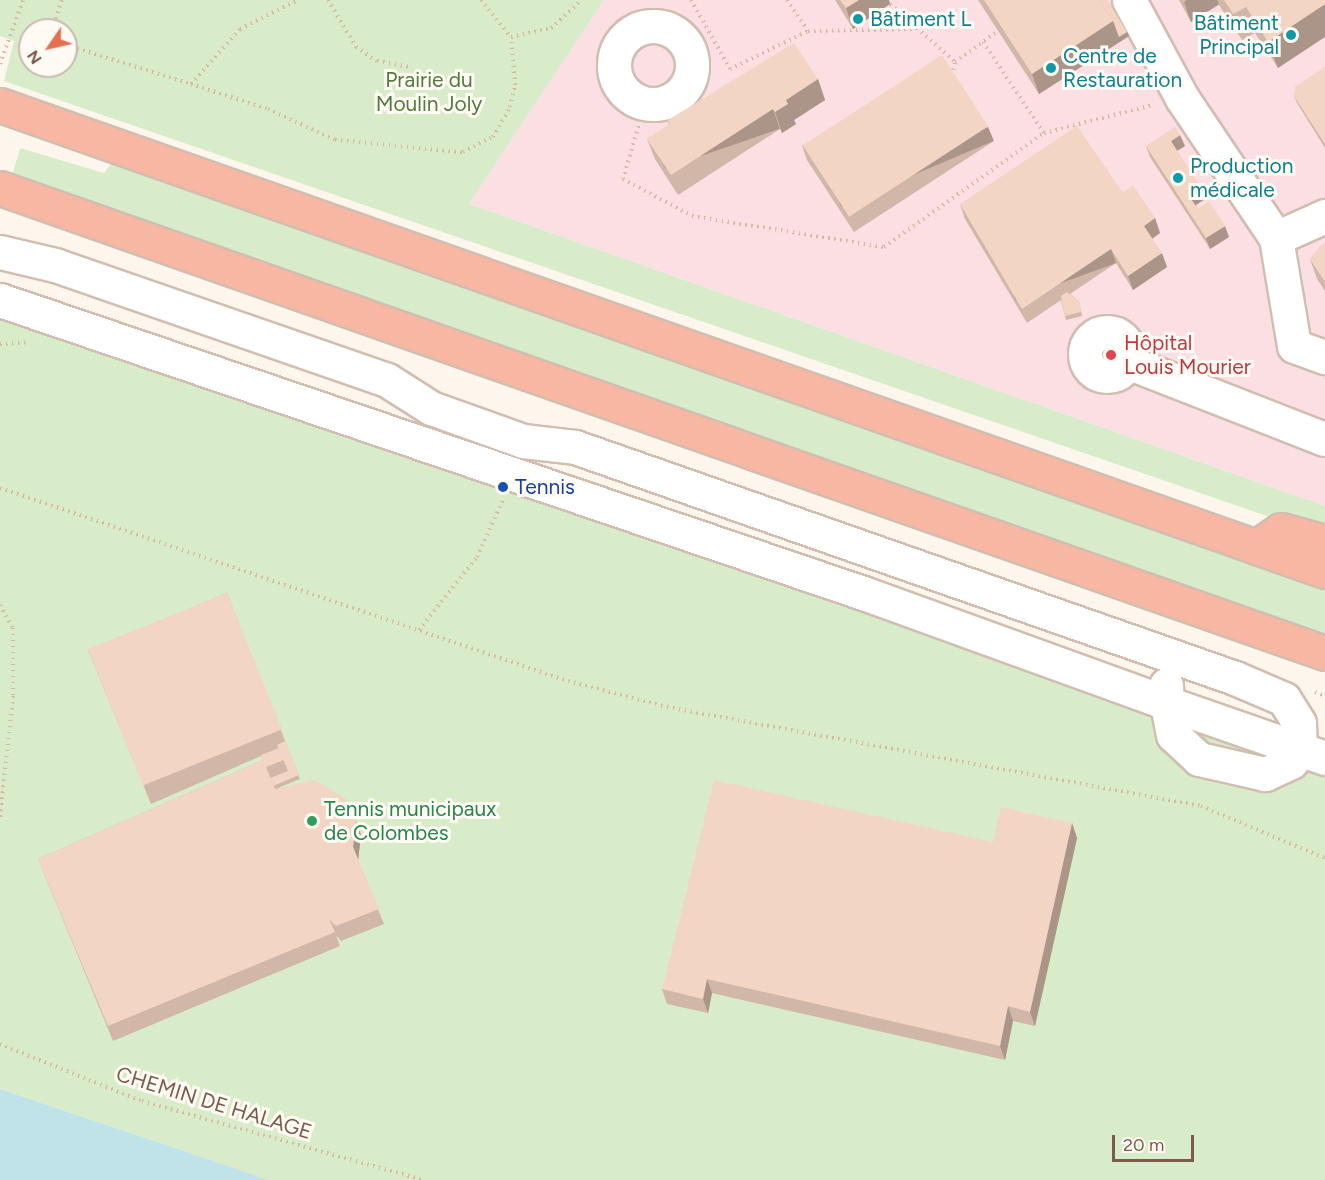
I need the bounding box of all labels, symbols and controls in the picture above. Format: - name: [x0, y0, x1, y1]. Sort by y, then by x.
- place label: Bâtiment L: [870, 6, 971, 32]
- place label: Bâtiment Principal: [1194, 10, 1279, 60]
- marker: Bâtiment L: [851, 12, 865, 26]
- north arrow: [18, 18, 78, 78]
- marker: Bâtiment Principal: [1284, 28, 1298, 42]
- place label: Centre de Restauration: [1063, 43, 1182, 93]
- text: N: [23, 47, 46, 68]
- marker: Centre de Restauration: [1044, 61, 1058, 75]
- park label: Prairie du Moulin Joly: [376, 67, 482, 117]
- place label: Production médicale: [1190, 153, 1293, 203]
- marker: Production médicale: [1171, 171, 1185, 185]
- place label: Hôpital Louis Mourier: [1124, 330, 1251, 380]
- marker: Hôpital Louis Mourier: [1102, 346, 1120, 364]
- place label: Tennis: [515, 474, 575, 500]
- marker: Tennis: [496, 480, 510, 494]
- place label: Tennis municipaux de Colombes: [324, 796, 496, 846]
- marker: Tennis municipaux de Colombes: [305, 814, 319, 828]
- street label: CHEMIN DE HALAGE: [113, 1061, 315, 1145]
- scale bar: [1115, 1123, 1198, 1161]
- text: 20 m: [1123, 1134, 1164, 1156]

